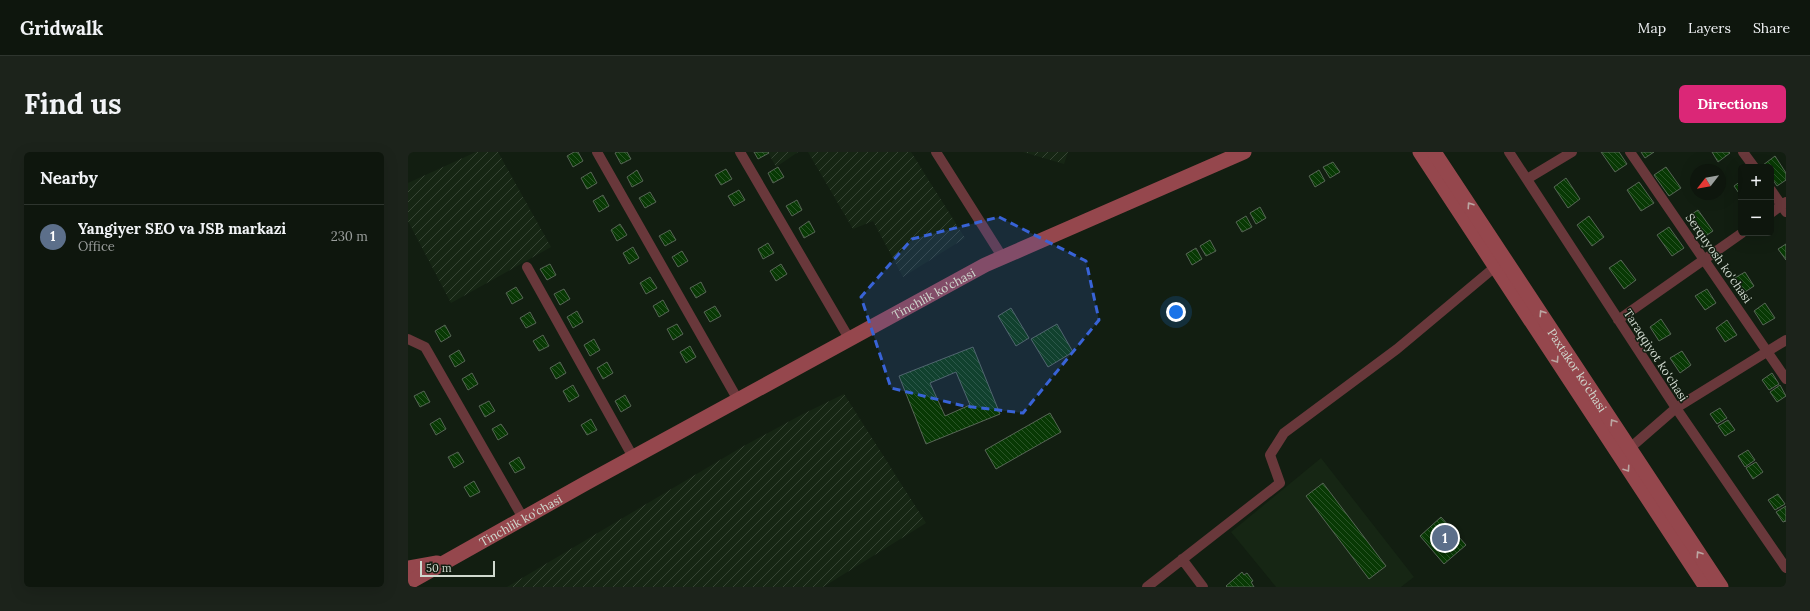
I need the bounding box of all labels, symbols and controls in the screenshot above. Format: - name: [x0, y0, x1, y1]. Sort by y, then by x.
- text: Gridwalk: [20, 16, 103, 40]
- text: Map: [1638, 19, 1666, 37]
- text: Layers: [1688, 19, 1731, 37]
- text: Share: [1753, 19, 1790, 37]
- button: Directions: [1679, 85, 1786, 123]
- text: Find us: [24, 86, 122, 122]
- north arrow: [1690, 164, 1726, 200]
- map controls: [1738, 164, 1774, 236]
- button: +: [1738, 164, 1774, 200]
- text: Nearby: [40, 167, 98, 189]
- button: −: [1738, 200, 1774, 236]
- one-way arrow: [1467, 202, 1475, 209]
- street label: Serquyosh ko'chasi: [1683, 210, 1755, 306]
- text: Yangiyer SEO va JSB markazi: [78, 219, 286, 238]
- text: 1: [50, 228, 56, 245]
- text: 230 m: [331, 228, 368, 245]
- text: Office: [78, 238, 115, 255]
- street label: Tinchlik ko'chasi: [889, 264, 978, 322]
- your location: [1166, 302, 1186, 322]
- street label: Taraqqiyot ko'chasi: [1621, 306, 1691, 404]
- one-way arrow: [1539, 311, 1546, 318]
- street label: Paxtakor ko'chasi: [1545, 325, 1611, 414]
- one-way arrow: [1551, 356, 1558, 363]
- one-way arrow: [1610, 419, 1618, 426]
- one-way arrow: [1623, 465, 1630, 472]
- street label: Tinchlik ko'chasi: [476, 491, 564, 549]
- pin: 1: [1432, 523, 1458, 553]
- one-way arrow: [1697, 551, 1704, 558]
- scale bar: [420, 559, 495, 578]
- text: 50 m: [426, 561, 452, 575]

